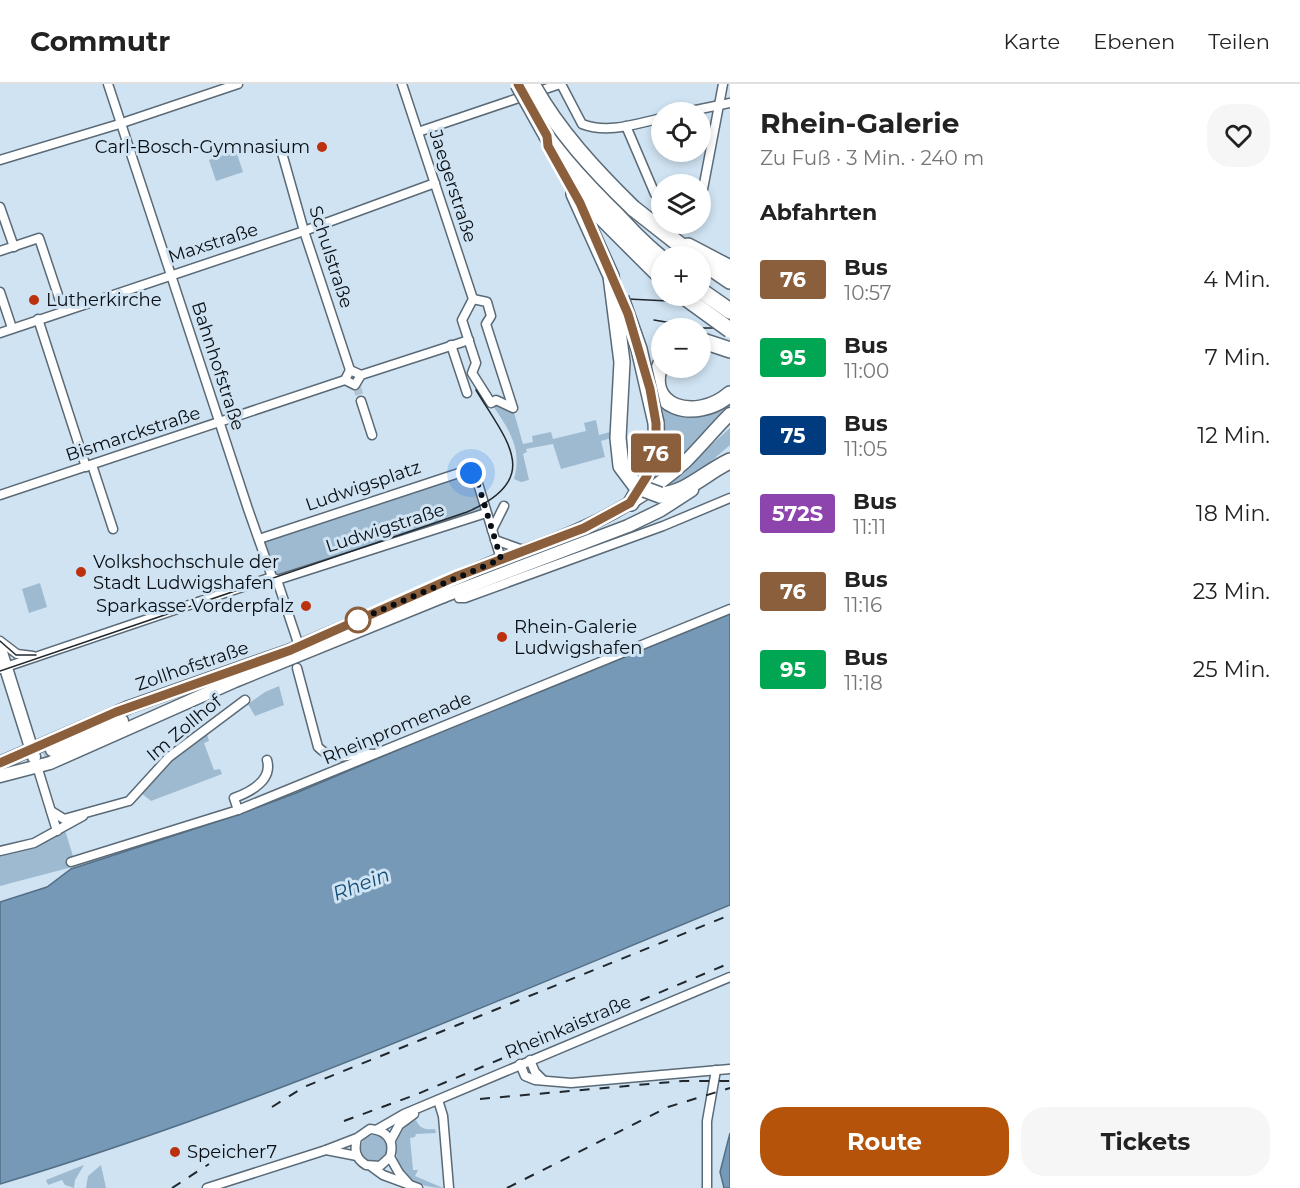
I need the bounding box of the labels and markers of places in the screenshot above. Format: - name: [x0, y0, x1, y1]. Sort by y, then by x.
- place label: Carl-Bosch-Gymnasium: [95, 136, 310, 158]
- marker: Carl-Bosch-Gymnasium: [315, 140, 329, 154]
- place label: Lutherkirche: [46, 289, 162, 311]
- marker: Lutherkirche: [27, 293, 41, 307]
- place label: Volkshochschule der Stadt Ludwigshafen: [93, 551, 279, 594]
- marker: Volkshochschule der Stadt Ludwigshafen: [74, 565, 88, 579]
- place label: Sparkasse Vorderpfalz: [96, 595, 294, 617]
- marker: Sparkasse Vorderpfalz: [299, 599, 313, 613]
- unlabelled marker: [345, 607, 371, 633]
- place label: Rhein-Galerie Ludwigshafen: [514, 616, 642, 659]
- marker: Rhein-Galerie Ludwigshafen: [495, 630, 509, 644]
- place label: Speicher7: [187, 1141, 277, 1163]
- marker: Speicher7: [168, 1145, 182, 1159]

